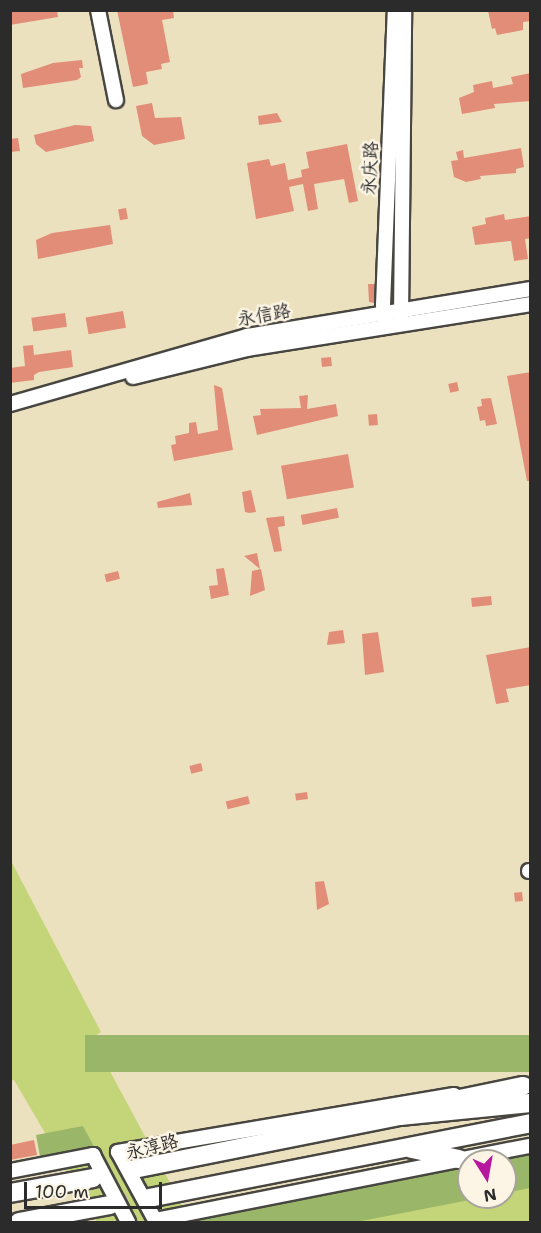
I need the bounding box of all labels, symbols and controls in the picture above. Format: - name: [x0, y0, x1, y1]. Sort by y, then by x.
- street label: 永庆路: [358, 140, 382, 196]
- street label: 永信路: [236, 300, 292, 330]
- street label: 永淳路: [123, 1130, 181, 1164]
- north arrow: [457, 1149, 517, 1209]
- scale bar: [27, 1170, 165, 1208]
- text: 100 m: [35, 1180, 89, 1204]
- text: N: [482, 1184, 498, 1207]

